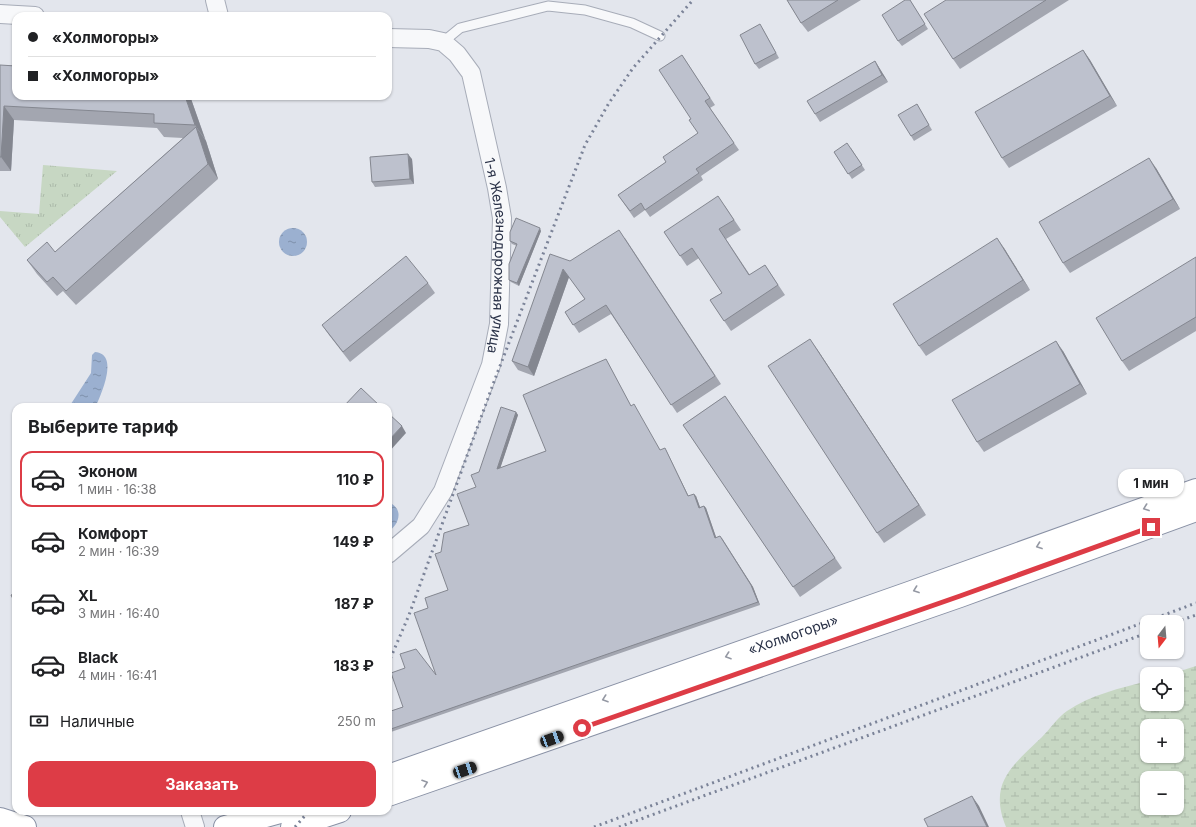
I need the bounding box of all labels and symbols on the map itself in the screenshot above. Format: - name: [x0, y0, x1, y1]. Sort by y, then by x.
- street label: 1-я Железнодорожная улица: [482, 156, 511, 355]
- callout: 1 мин: [1118, 469, 1184, 497]
- one-way arrow: [1143, 503, 1150, 512]
- route end: [1142, 518, 1160, 536]
- one-way arrow: [1035, 542, 1042, 550]
- one-way arrow: [913, 586, 920, 594]
- street label: «Холмогоры»: [745, 610, 840, 657]
- north arrow: [1140, 615, 1184, 659]
- one-way arrow: [724, 651, 731, 660]
- one-way arrow: [602, 695, 609, 703]
- route start: [573, 719, 591, 737]
- car: [539, 729, 565, 749]
- car: [452, 760, 478, 780]
- one-way arrow: [421, 779, 428, 788]

